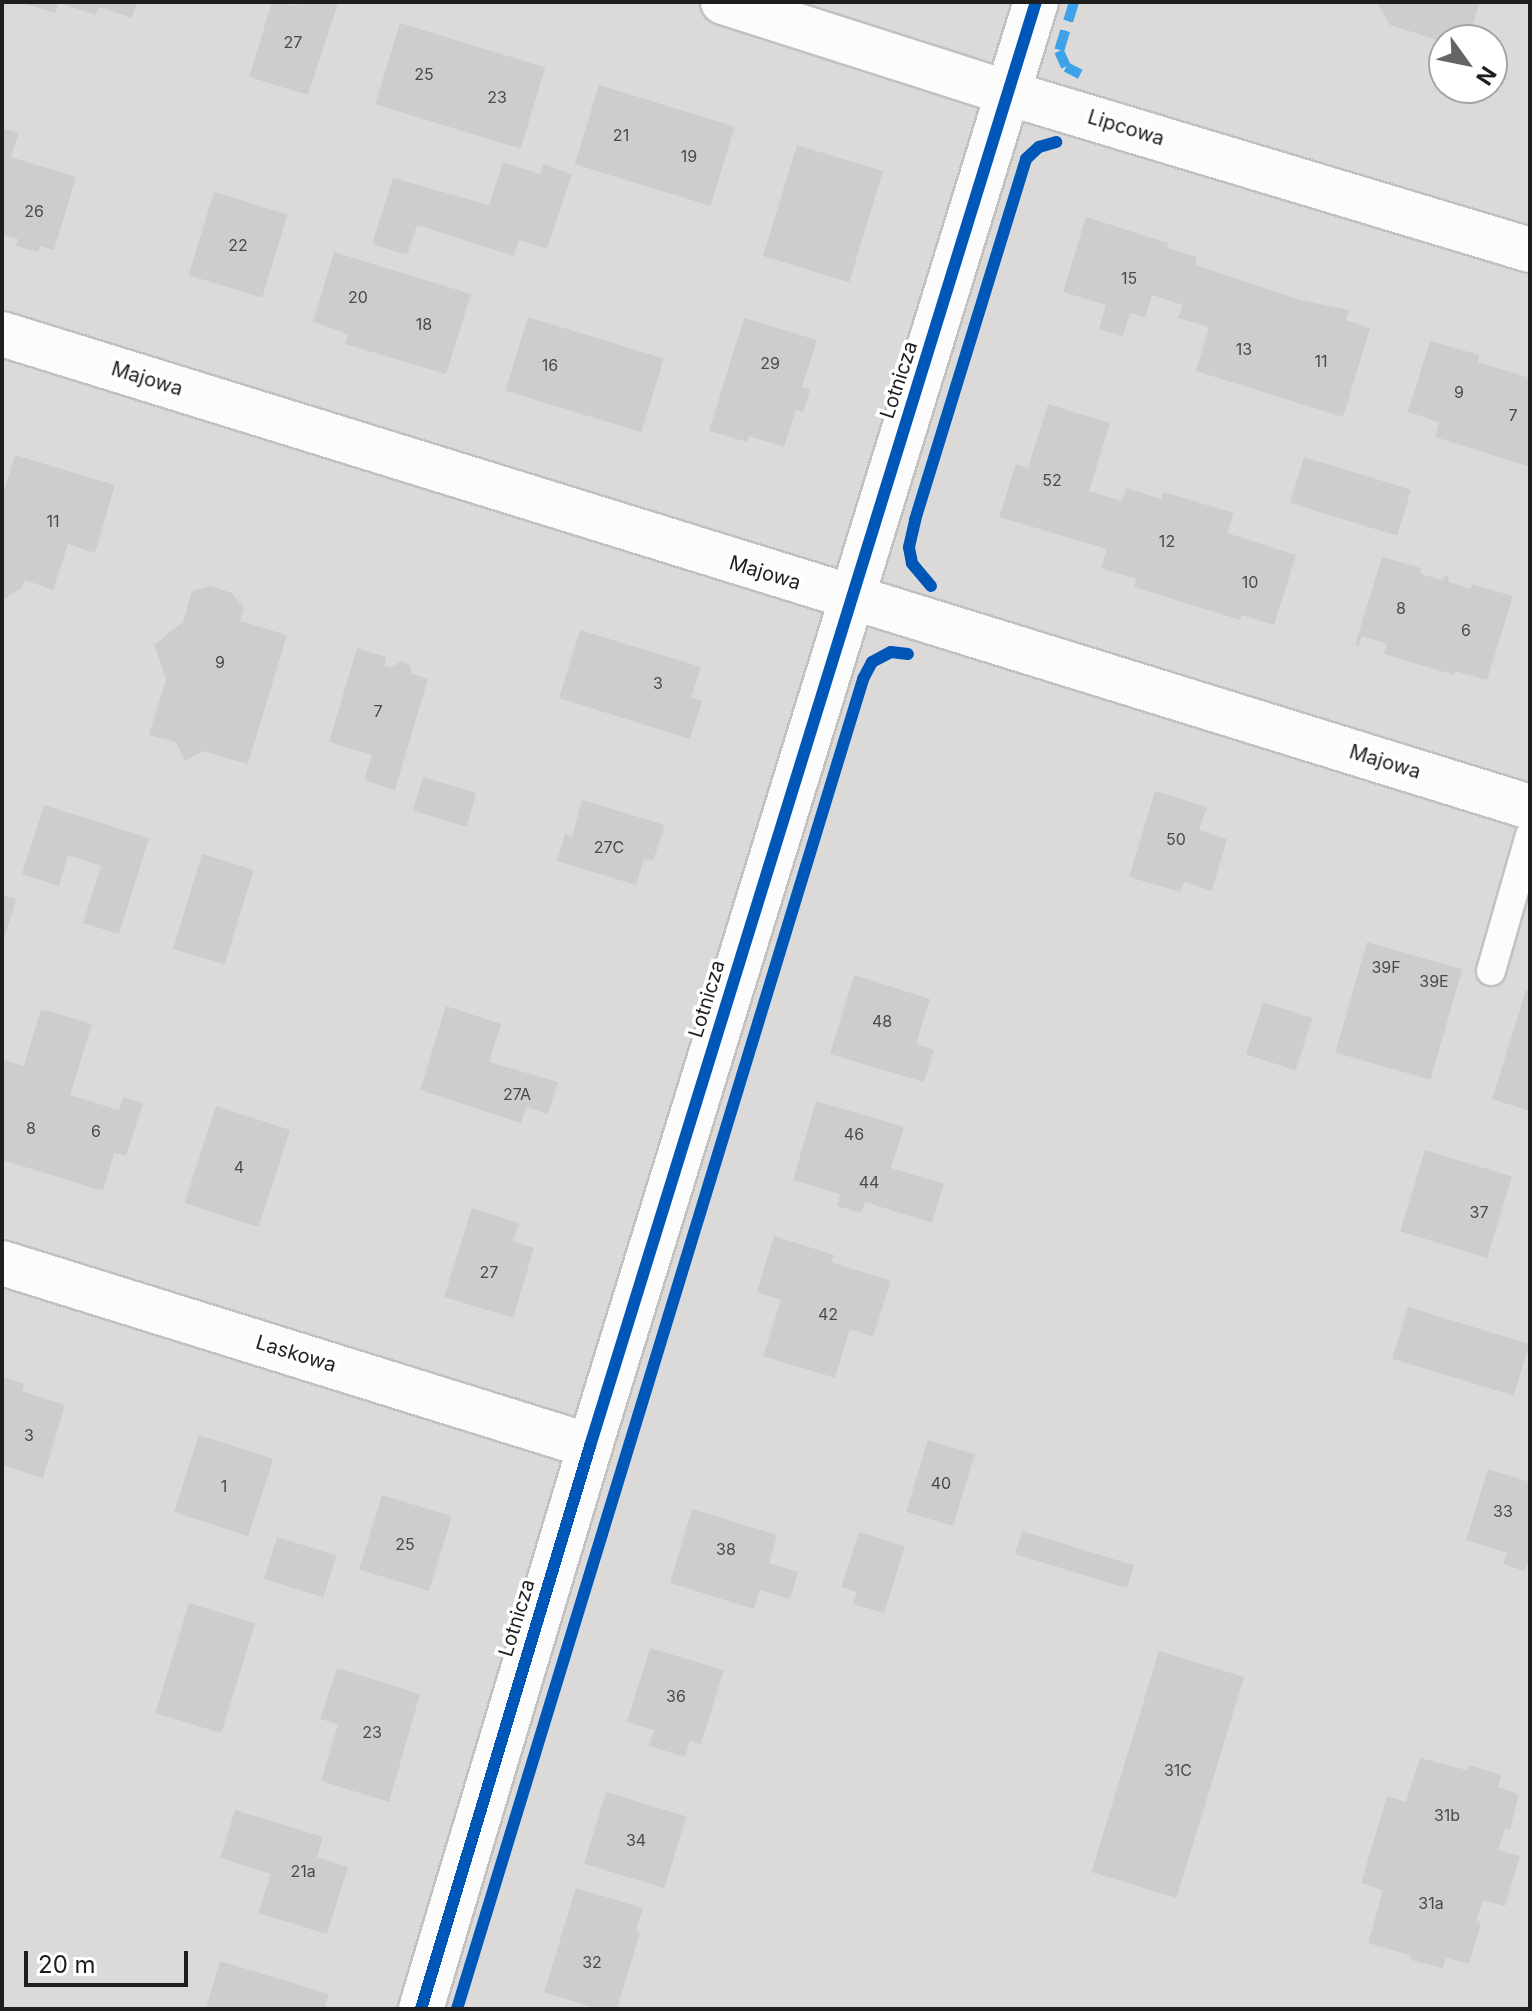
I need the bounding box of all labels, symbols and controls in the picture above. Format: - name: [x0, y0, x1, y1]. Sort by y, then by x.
- north arrow: [1428, 24, 1508, 104]
- house number: 27: [284, 32, 302, 52]
- text: N: [1471, 62, 1502, 90]
- house number: 25: [414, 64, 434, 84]
- house number: 23: [487, 87, 507, 107]
- street label: Lipcowa: [1085, 105, 1167, 151]
- house number: 21: [613, 125, 629, 145]
- house number: 19: [681, 146, 697, 166]
- house number: 26: [24, 201, 44, 221]
- house number: 22: [228, 235, 248, 255]
- house number: 15: [1121, 268, 1137, 288]
- house number: 20: [348, 287, 368, 307]
- house number: 18: [416, 314, 432, 334]
- street label: Lotnicza: [875, 338, 923, 422]
- house number: 13: [1236, 339, 1252, 359]
- house number: 11: [1314, 351, 1328, 371]
- house number: 29: [760, 353, 780, 373]
- house number: 16: [542, 355, 558, 375]
- street label: Majowa: [108, 357, 186, 401]
- house number: 9: [1454, 382, 1464, 402]
- house number: 7: [1508, 405, 1518, 425]
- house number: 52: [1042, 470, 1062, 490]
- house number: 11: [46, 511, 60, 531]
- house number: 12: [1159, 531, 1175, 551]
- street label: Majowa: [726, 551, 804, 595]
- house number: 10: [1242, 572, 1258, 592]
- house number: 8: [1396, 598, 1406, 618]
- house number: 6: [1461, 620, 1471, 640]
- house number: 9: [215, 652, 225, 672]
- house number: 3: [653, 673, 663, 693]
- house number: 7: [373, 701, 383, 721]
- street label: Majowa: [1346, 740, 1424, 784]
- house number: 50: [1166, 829, 1186, 849]
- house number: 27C: [594, 837, 624, 857]
- street label: Lotnicza: [684, 957, 730, 1041]
- house number: 39F: [1371, 957, 1401, 977]
- house number: 39E: [1419, 971, 1449, 991]
- house number: 48: [872, 1011, 892, 1031]
- house number: 27A: [503, 1084, 531, 1104]
- house number: 8: [26, 1118, 36, 1138]
- house number: 6: [91, 1121, 101, 1141]
- house number: 46: [844, 1124, 864, 1144]
- house number: 4: [234, 1157, 244, 1177]
- house number: 44: [859, 1172, 879, 1192]
- house number: 37: [1470, 1202, 1488, 1222]
- house number: 27: [480, 1262, 498, 1282]
- house number: 42: [818, 1304, 838, 1324]
- street label: Laskowa: [253, 1330, 339, 1378]
- house number: 3: [24, 1425, 34, 1445]
- house number: 40: [931, 1473, 951, 1493]
- house number: 1: [221, 1476, 227, 1496]
- house number: 33: [1493, 1501, 1513, 1521]
- house number: 25: [395, 1534, 415, 1554]
- house number: 38: [716, 1539, 736, 1559]
- street label: Lotnicza: [494, 1576, 540, 1660]
- house number: 36: [666, 1686, 686, 1706]
- house number: 23: [362, 1722, 382, 1742]
- house number: 31C: [1164, 1760, 1192, 1780]
- house number: 31b: [1434, 1805, 1460, 1825]
- house number: 34: [626, 1830, 646, 1850]
- house number: 21a: [290, 1861, 316, 1881]
- house number: 31a: [1418, 1893, 1444, 1913]
- scale bar: [28, 1935, 192, 1985]
- text: 20 m: [38, 1950, 96, 1979]
- house number: 32: [582, 1952, 602, 1972]

